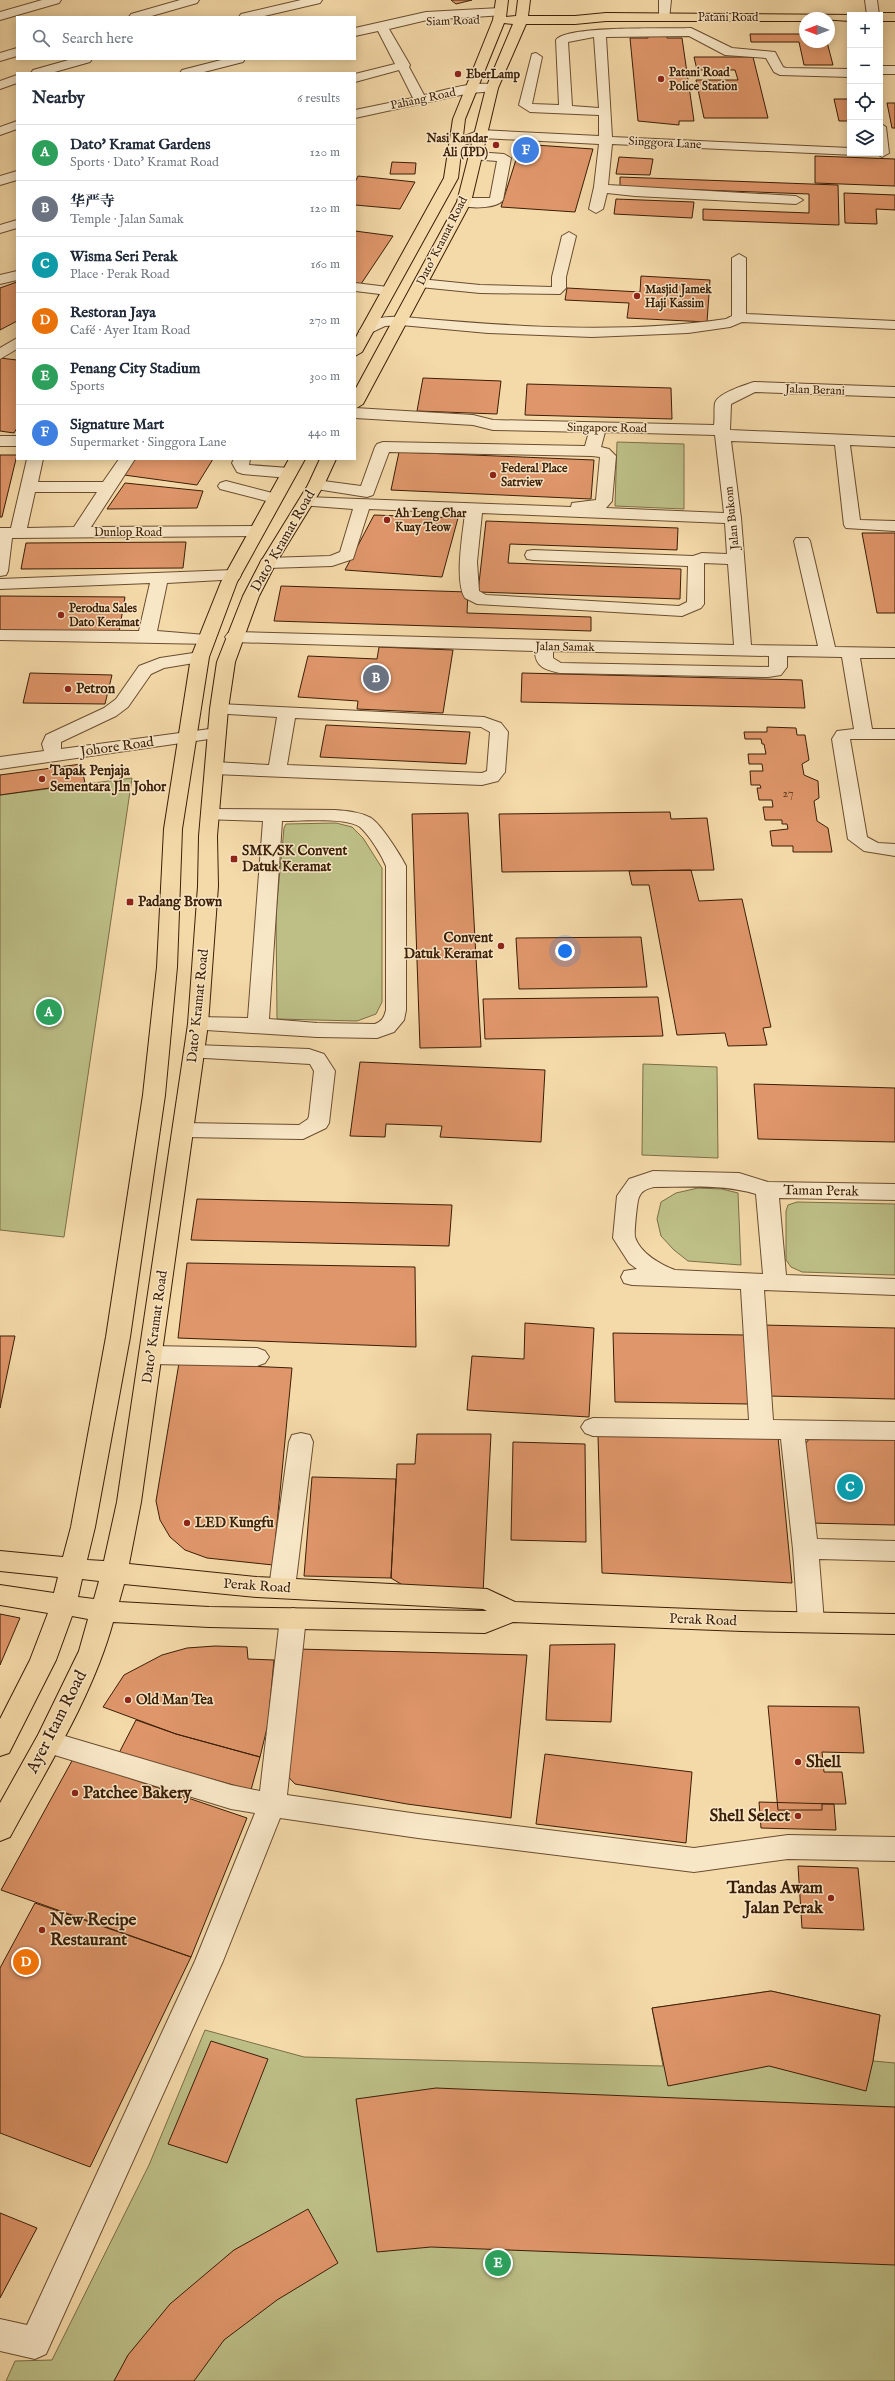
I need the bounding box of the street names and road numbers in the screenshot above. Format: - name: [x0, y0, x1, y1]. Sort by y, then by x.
- street label: Patani Road: [698, 10, 759, 25]
- street label: Siam Road: [426, 13, 481, 29]
- street label: Pahang Road: [389, 85, 458, 113]
- street label: Singgora Lane: [628, 134, 702, 152]
- street label: Dato' Kramat Road: [413, 193, 471, 288]
- street label: Jalan Berani: [783, 381, 845, 400]
- street label: Singapore Road: [567, 420, 648, 437]
- street label: Jalan Bukom: [721, 486, 744, 552]
- street label: Dato' Kramat Road: [247, 487, 320, 595]
- street label: Dunlop Road: [94, 525, 163, 541]
- street label: Jalan Samak: [533, 639, 595, 656]
- street label: Johore Road: [77, 733, 155, 761]
- street label: Dato' Kramat Road: [183, 948, 213, 1064]
- street label: Taman Perak: [783, 1181, 859, 1201]
- street label: Dato' Kramat Road: [138, 1269, 172, 1385]
- street label: Perak Road: [223, 1575, 292, 1597]
- street label: Perak Road: [669, 1610, 738, 1630]
- street label: Ayer Itam Road: [22, 1666, 92, 1778]

